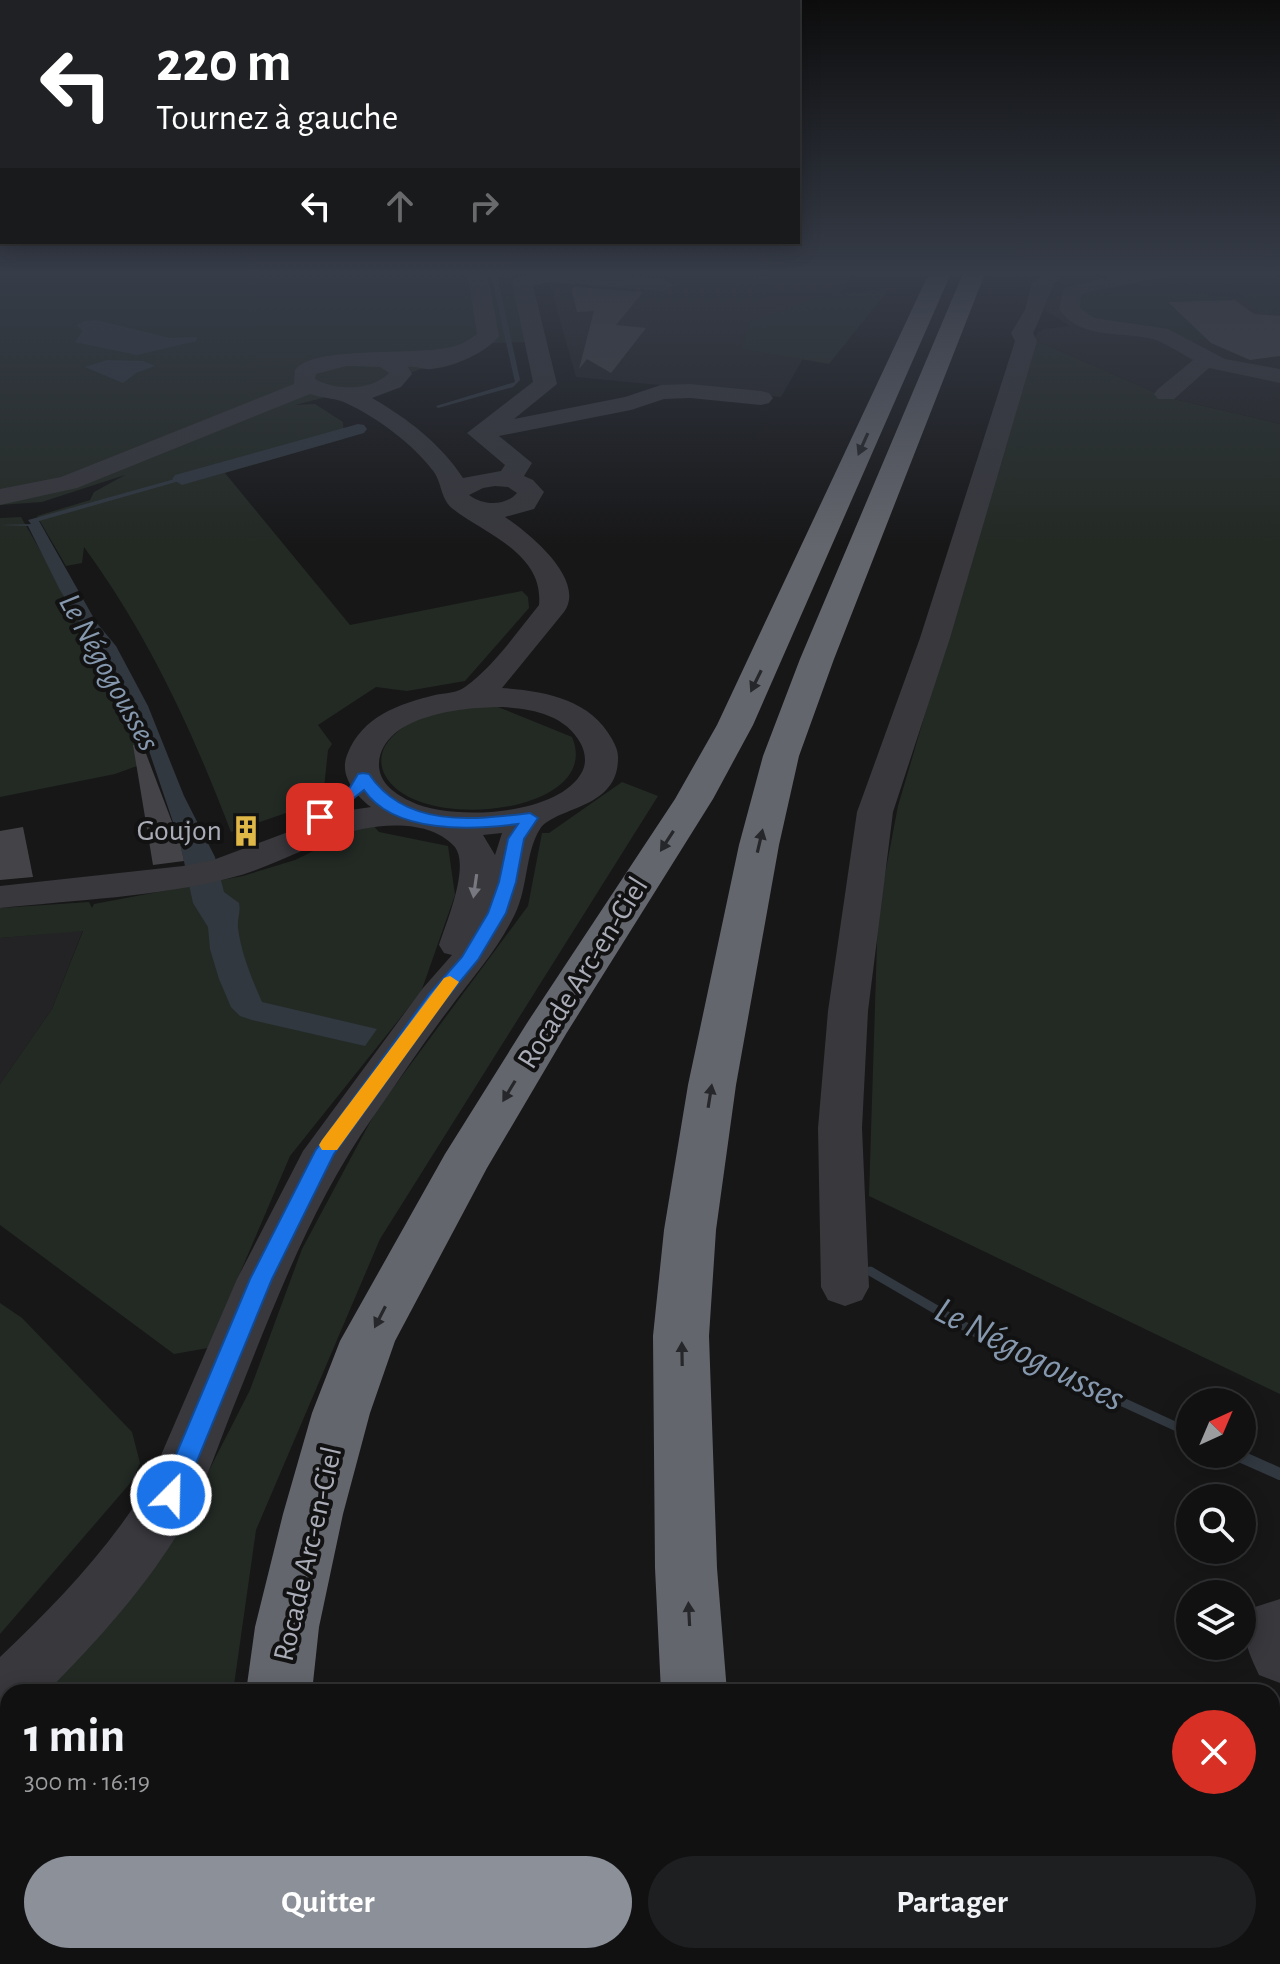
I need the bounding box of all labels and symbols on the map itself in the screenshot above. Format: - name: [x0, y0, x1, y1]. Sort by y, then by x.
- one-way arrow: [856, 433, 870, 456]
- water label: Le Négogousses: [53, 588, 165, 756]
- one-way arrow: [749, 670, 763, 693]
- pin: [286, 783, 354, 851]
- building icon: Goujon: [229, 814, 263, 848]
- place label: Goujon: [137, 816, 222, 846]
- one-way arrow: [754, 828, 767, 853]
- one-way arrow: [660, 830, 675, 851]
- street label: Rocade Arc-en-Ciel: [512, 872, 654, 1074]
- one-way arrow: [468, 874, 481, 899]
- one-way arrow: [502, 1080, 516, 1102]
- one-way arrow: [705, 1083, 717, 1108]
- water label: Le Négogousses: [928, 1291, 1130, 1419]
- one-way arrow: [373, 1305, 387, 1328]
- one-way arrow: [675, 1341, 688, 1366]
- north arrow: [1176, 1388, 1256, 1468]
- street label: Rocade Arc-en-Ciel: [269, 1444, 347, 1664]
- position arrow: [129, 1453, 213, 1537]
- one-way arrow: [682, 1601, 695, 1626]

